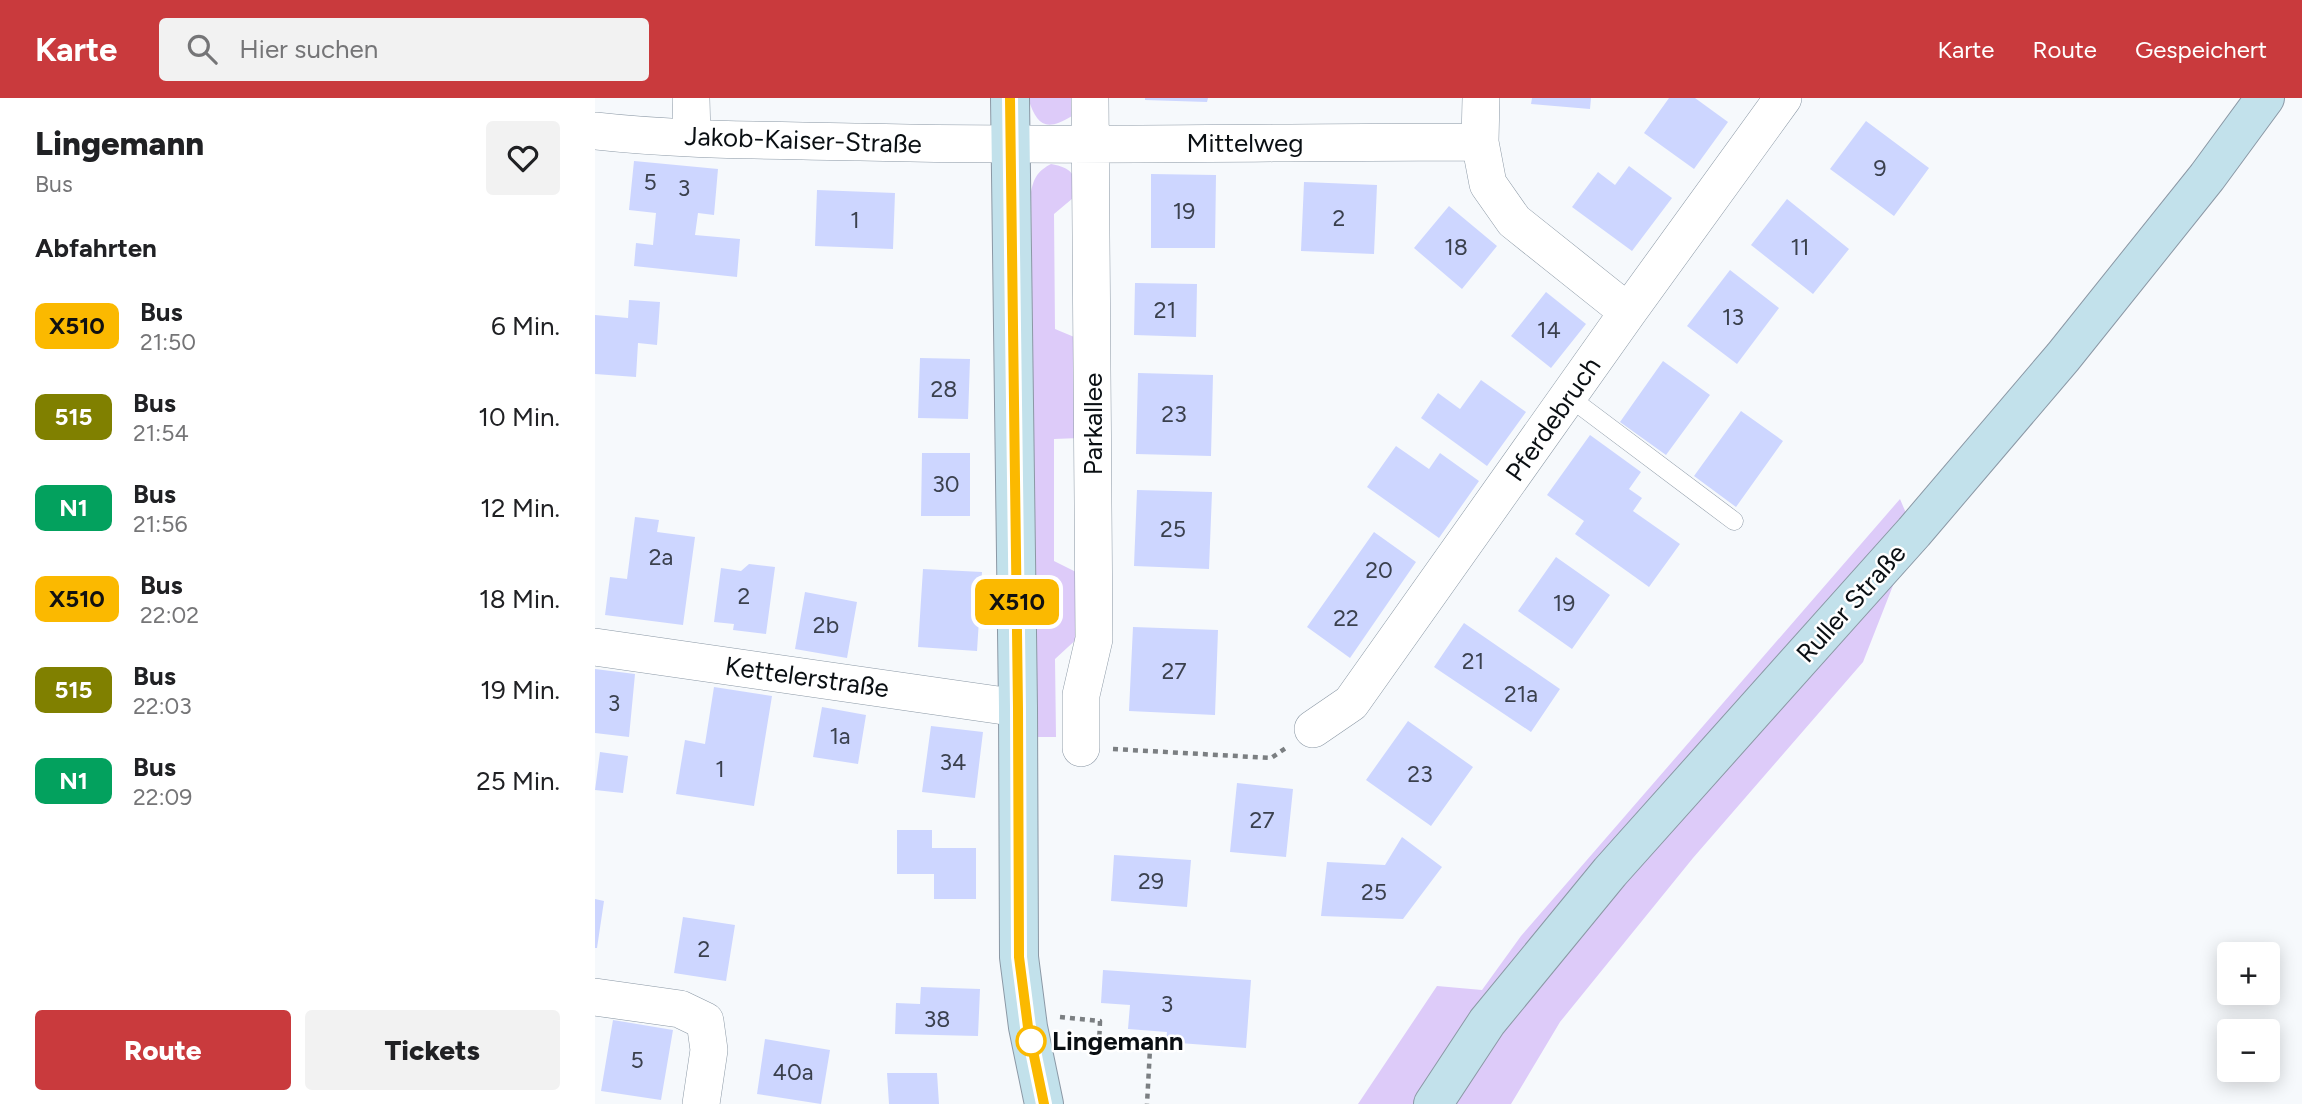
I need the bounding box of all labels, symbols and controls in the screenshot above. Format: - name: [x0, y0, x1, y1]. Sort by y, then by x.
- search box: [159, 18, 649, 81]
- text: Karte: [35, 30, 117, 69]
- icon: search: [183, 30, 221, 68]
- text: Hier suchen: [239, 33, 378, 65]
- text: Karte: [1938, 35, 1994, 64]
- text: Route: [2032, 35, 2097, 64]
- text: Gespeichert: [2135, 35, 2267, 64]
- street label: Jakob-Kaiser-Straße: [684, 120, 922, 160]
- button: heart: [486, 121, 560, 195]
- text: Lingemann: [35, 124, 204, 163]
- street label: Mittelweg: [1186, 127, 1304, 159]
- house number: 9: [1873, 154, 1887, 182]
- house number: 5: [643, 168, 657, 196]
- text: Bus: [35, 170, 73, 198]
- house number: 3: [678, 174, 690, 202]
- house number: 19: [1173, 197, 1195, 225]
- house number: 2: [1333, 204, 1345, 232]
- house number: 1: [850, 206, 860, 234]
- text: Abfahrten: [35, 232, 157, 264]
- house number: 18: [1444, 233, 1468, 261]
- house number: 11: [1791, 233, 1810, 261]
- text: Bus: [140, 296, 183, 328]
- house number: 21: [1154, 296, 1176, 324]
- house number: 13: [1722, 303, 1744, 331]
- text: 6 Min.: [491, 310, 560, 342]
- text: X510: [49, 311, 105, 340]
- house number: 14: [1537, 316, 1561, 344]
- text: 21:50: [140, 328, 196, 356]
- street label: Pferdebruch: [1499, 351, 1607, 487]
- street label: Parkallee: [1077, 373, 1109, 475]
- house number: 28: [931, 375, 957, 403]
- text: Bus: [133, 387, 176, 419]
- house number: 23: [1161, 400, 1187, 428]
- text: 10 Min.: [478, 401, 560, 433]
- text: 515: [54, 402, 93, 431]
- text: 21:54: [133, 419, 189, 447]
- house number: 30: [932, 470, 960, 498]
- text: Bus: [133, 478, 176, 510]
- text: 12 Min.: [480, 492, 560, 524]
- text: N1: [59, 493, 88, 522]
- text: 21:56: [133, 510, 187, 538]
- house number: 25: [1160, 515, 1186, 543]
- street label: Ruller Straße: [1789, 537, 1913, 669]
- house number: 2a: [649, 543, 673, 571]
- house number: 20: [1365, 556, 1393, 584]
- text: Bus: [140, 569, 183, 601]
- line badge: X510: [968, 579, 1066, 625]
- house number: 2: [738, 582, 750, 610]
- text: 18 Min.: [479, 583, 560, 615]
- text: X510: [49, 584, 105, 613]
- text: X510: [989, 587, 1045, 616]
- house number: 19: [1553, 589, 1575, 617]
- text: 22:02: [140, 601, 199, 629]
- house number: 22: [1333, 604, 1359, 632]
- house number: 2b: [813, 611, 839, 639]
- house number: 21: [1462, 647, 1484, 675]
- street label: Kettelerstraße: [723, 650, 891, 704]
- house number: 27: [1161, 657, 1187, 685]
- text: Bus: [133, 660, 176, 692]
- text: 19 Min.: [480, 674, 560, 706]
- text: 515: [54, 675, 93, 704]
- house number: 21a: [1504, 680, 1538, 708]
- house number: 3: [608, 689, 620, 717]
- text: 22:03: [133, 692, 192, 720]
- house number: 1a: [829, 722, 851, 750]
- house number: 34: [940, 748, 966, 776]
- text: Bus: [133, 751, 176, 783]
- house number: 1: [715, 755, 725, 783]
- house number: 23: [1407, 760, 1433, 788]
- text: 25 Min.: [476, 765, 560, 797]
- text: N1: [59, 766, 88, 795]
- text: 22:09: [133, 783, 192, 811]
- house number: 27: [1249, 806, 1275, 834]
- house number: 29: [1138, 867, 1164, 895]
- house number: 25: [1361, 878, 1387, 906]
- house number: 2: [698, 935, 710, 963]
- map controls: [2217, 942, 2280, 1082]
- button: +: [2217, 942, 2280, 1005]
- house number: 3: [1161, 990, 1173, 1018]
- house number: 38: [924, 1005, 950, 1033]
- button: Route: [35, 1010, 291, 1090]
- button: Tickets: [305, 1010, 560, 1090]
- button: −: [2217, 1019, 2280, 1082]
- place label: Lingemann: [1052, 1025, 1184, 1057]
- marker: Lingemann: [1016, 1026, 1046, 1056]
- house number: 5: [630, 1046, 644, 1074]
- house number: 40a: [773, 1058, 813, 1086]

